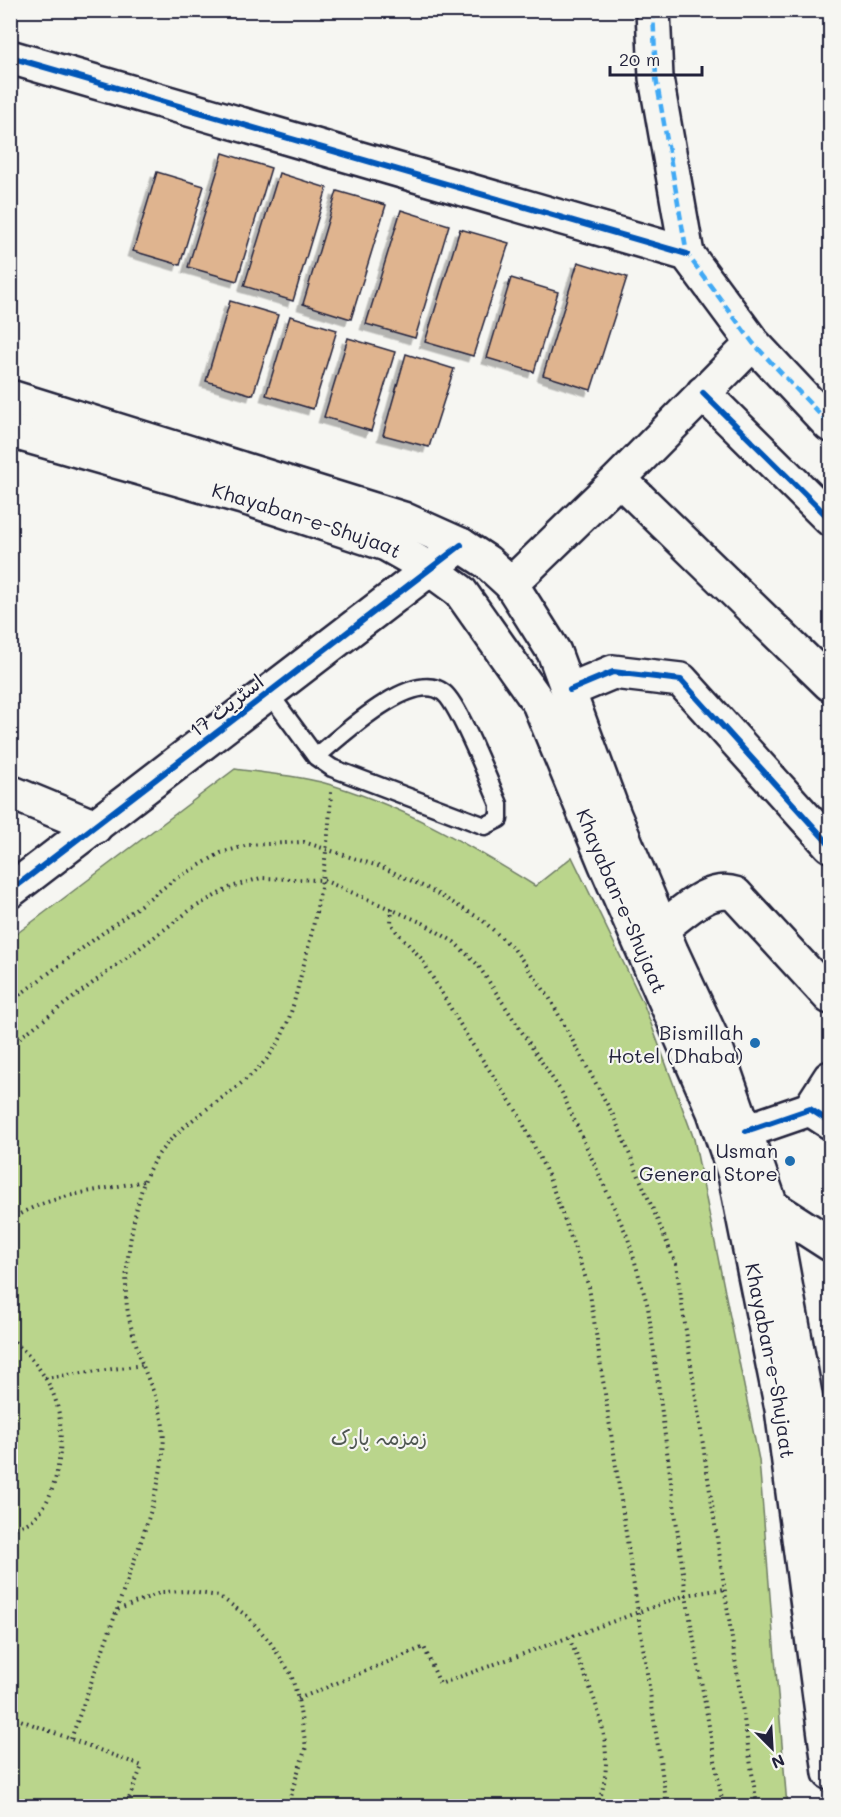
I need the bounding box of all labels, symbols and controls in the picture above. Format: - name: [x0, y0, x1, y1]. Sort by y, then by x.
- scale bar: [610, 39, 702, 77]
- text: 20 m: [619, 47, 660, 71]
- street label: Khayaban-e-Shujaat: [209, 476, 407, 563]
- street label: اسٹریٹ 17: [184, 668, 268, 742]
- street label: Khayaban-e-Shujaat: [571, 805, 673, 997]
- place label: Bismillah Hotel (Dhaba): [608, 1019, 743, 1068]
- marker: Bismillah Hotel (Dhaba): [748, 1036, 762, 1050]
- place label: Usman General Store: [639, 1137, 778, 1186]
- marker: Usman General Store: [783, 1154, 797, 1168]
- street label: Khayaban-e-Shujaat: [740, 1261, 801, 1460]
- park label: زمزمہ پارک: [331, 1424, 427, 1451]
- north arrow: [742, 1718, 802, 1778]
- text: N: [768, 1750, 788, 1774]

